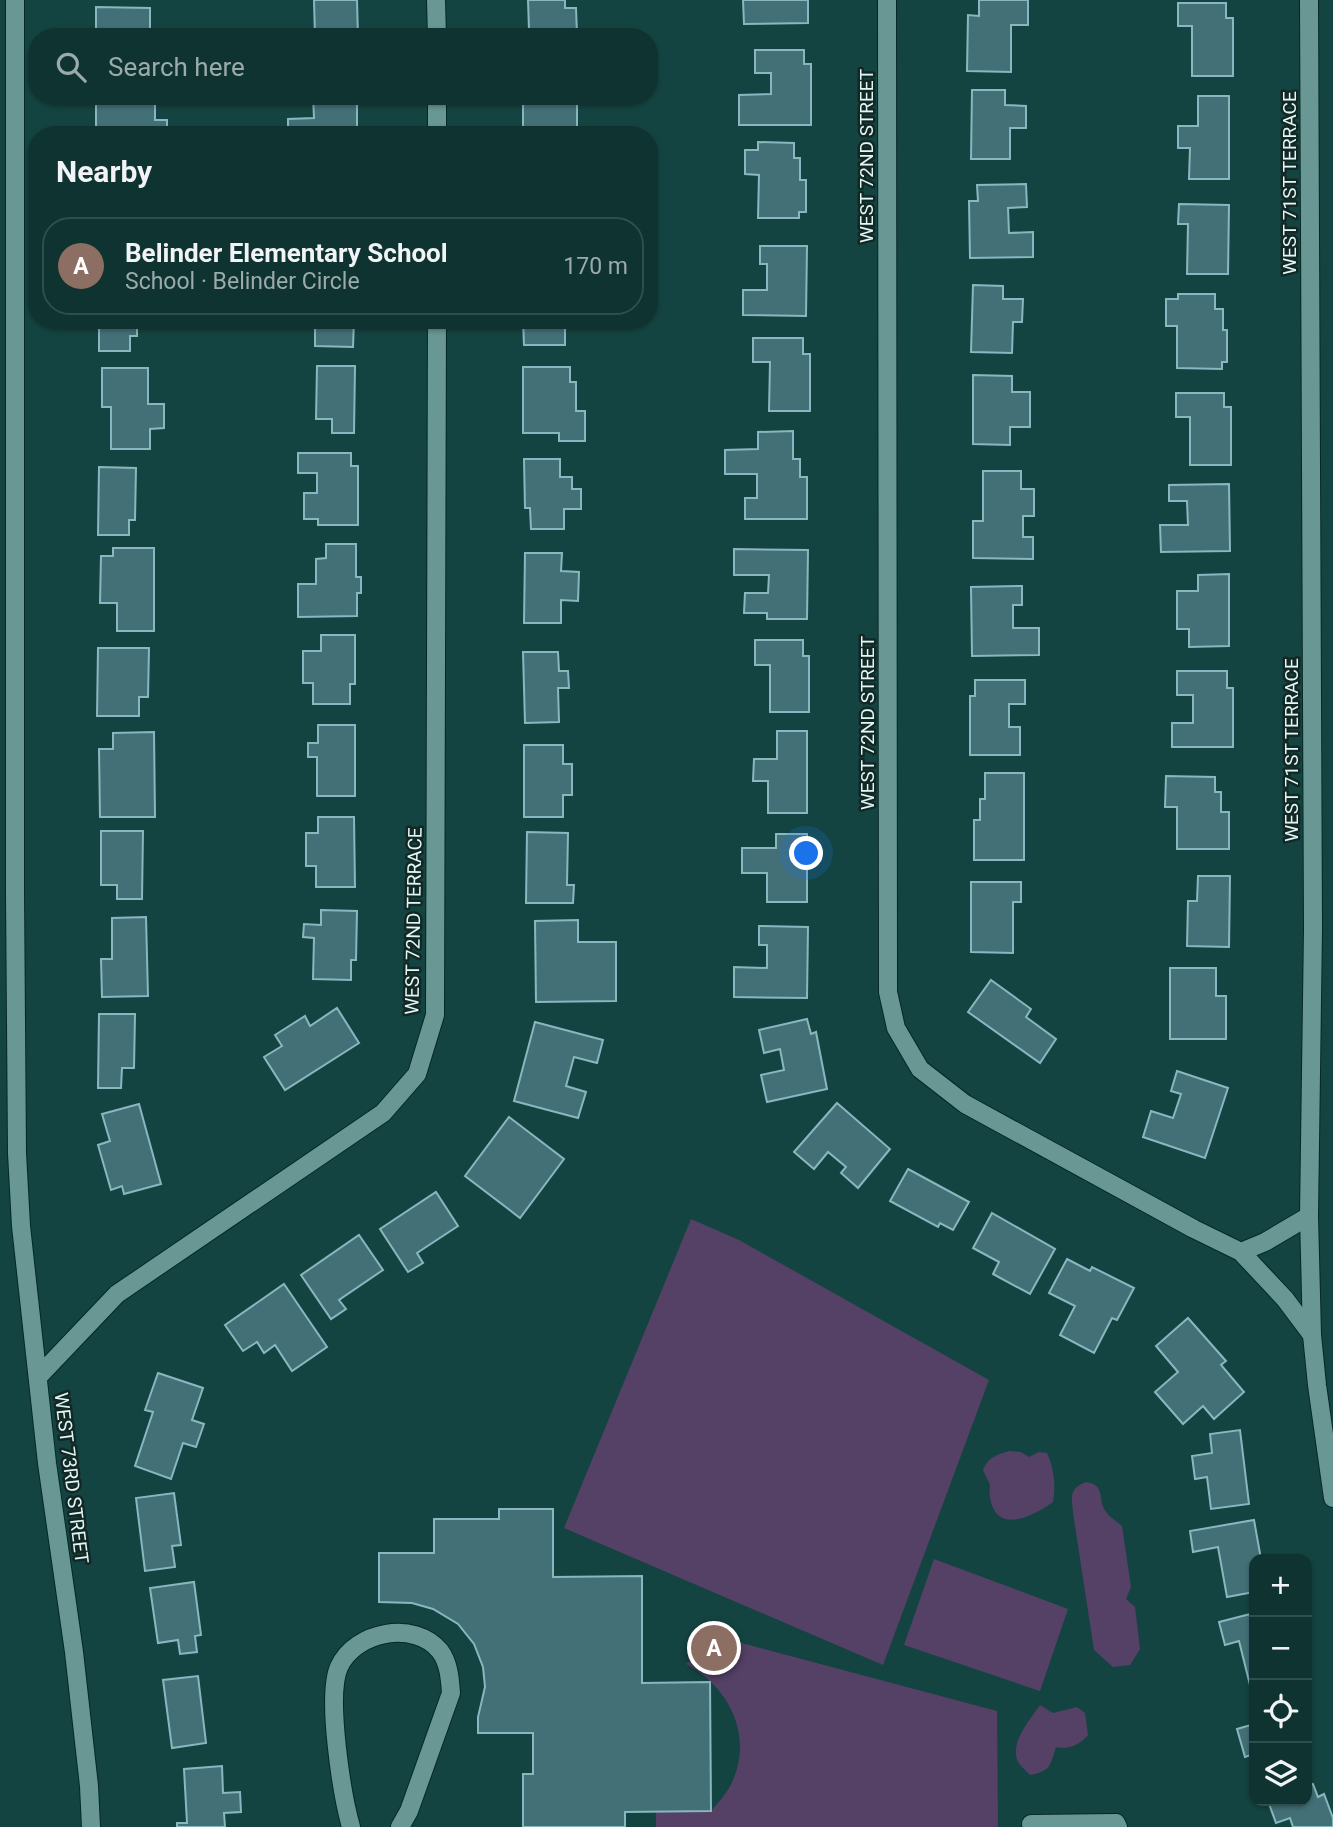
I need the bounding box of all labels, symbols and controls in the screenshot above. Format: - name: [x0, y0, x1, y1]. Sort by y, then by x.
- search box: [28, 28, 658, 105]
- icon: search: [52, 48, 90, 86]
- text: Search here: [108, 52, 245, 82]
- street label: WEST 72ND STREET: [855, 69, 878, 243]
- street label: WEST 71ST TERRACE: [1278, 91, 1301, 275]
- text: Nearby: [56, 154, 152, 189]
- text: Belinder Elementary School: [125, 238, 448, 268]
- text: A: [73, 253, 89, 280]
- text: 170 m: [563, 253, 628, 280]
- text: School · Belinder Circle: [125, 268, 360, 295]
- street label: WEST 72ND STREET: [856, 636, 879, 810]
- street label: WEST 71ST TERRACE: [1280, 658, 1303, 842]
- street label: WEST 72ND TERRACE: [400, 827, 427, 1015]
- your location: [789, 836, 823, 870]
- street label: WEST 73RD STREET: [50, 1391, 93, 1565]
- map controls: [1249, 1554, 1312, 1806]
- button: +: [1249, 1554, 1312, 1617]
- button: −: [1249, 1617, 1312, 1680]
- pin: A: [691, 1622, 737, 1674]
- button: locate: [1249, 1680, 1312, 1743]
- button: layers: [1249, 1743, 1312, 1806]

